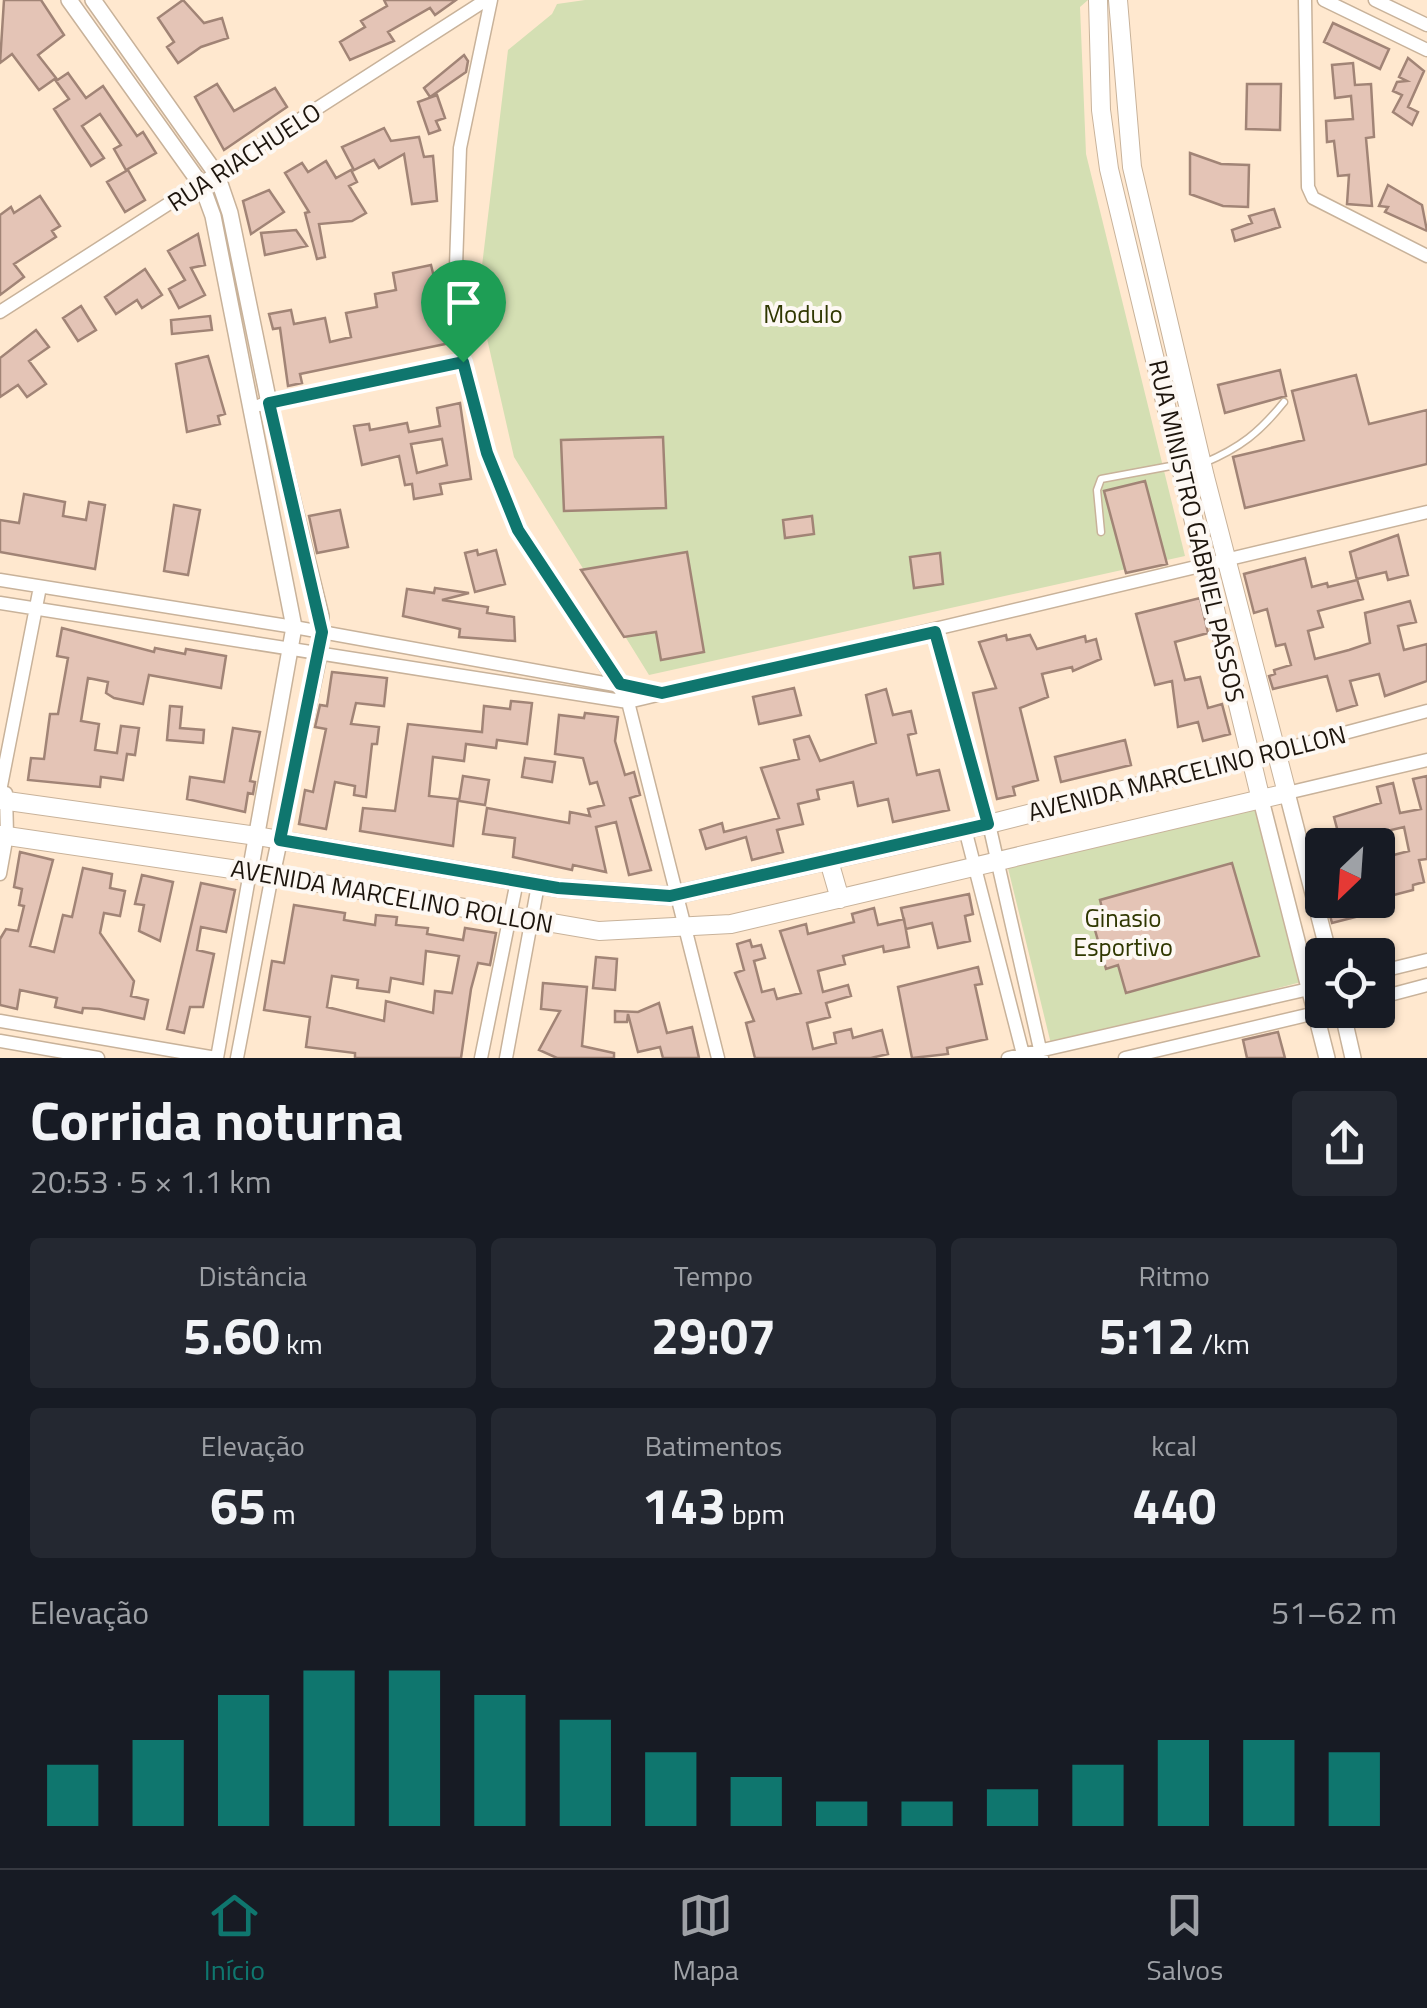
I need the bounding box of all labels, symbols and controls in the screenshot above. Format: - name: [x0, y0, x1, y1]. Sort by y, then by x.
- street label: RUA RIACHUELO: [160, 93, 328, 221]
- pin: [421, 260, 506, 363]
- icon: arrive: [436, 275, 491, 330]
- park label: Modulo: [763, 295, 843, 333]
- street label: RUA MINISTRO GABRIEL PASSOS: [1139, 356, 1255, 706]
- street label: AVENIDA MARCELINO ROLLON: [1024, 715, 1350, 831]
- north arrow: [1305, 828, 1395, 918]
- map controls: [1305, 828, 1395, 1028]
- street label: AVENIDA MARCELINO ROLLON: [228, 849, 556, 943]
- park label: Ginasio Esportivo: [1073, 899, 1173, 966]
- button: locate: [1305, 938, 1395, 1028]
- text: Corrida noturna: [30, 1078, 403, 1161]
- button: share: [1292, 1091, 1397, 1196]
- text: 20:53 · 5 × 1.1 km: [30, 1157, 271, 1205]
- text: Distância: [199, 1254, 307, 1297]
- text: Tempo: [674, 1254, 753, 1297]
- text: Ritmo: [1138, 1254, 1210, 1297]
- text: 5.60: [183, 1297, 280, 1373]
- text: 29:07: [651, 1297, 776, 1373]
- text: 5:12: [1098, 1297, 1195, 1373]
- text: km: [280, 1322, 323, 1365]
- text: /km: [1195, 1322, 1250, 1365]
- text: Elevação: [201, 1424, 305, 1467]
- text: Batimentos: [645, 1424, 782, 1467]
- text: kcal: [1151, 1424, 1197, 1467]
- text: 65: [210, 1467, 266, 1543]
- text: 143: [642, 1467, 726, 1543]
- text: 440: [1132, 1467, 1216, 1543]
- text: m: [266, 1492, 296, 1535]
- text: bpm: [726, 1492, 785, 1535]
- text: Elevação: [30, 1588, 149, 1636]
- text: 51–62 m: [1271, 1588, 1397, 1636]
- tab: Início: [204, 1888, 265, 1991]
- tab: Mapa: [673, 1888, 739, 1991]
- tab: Salvos: [1146, 1888, 1223, 1991]

